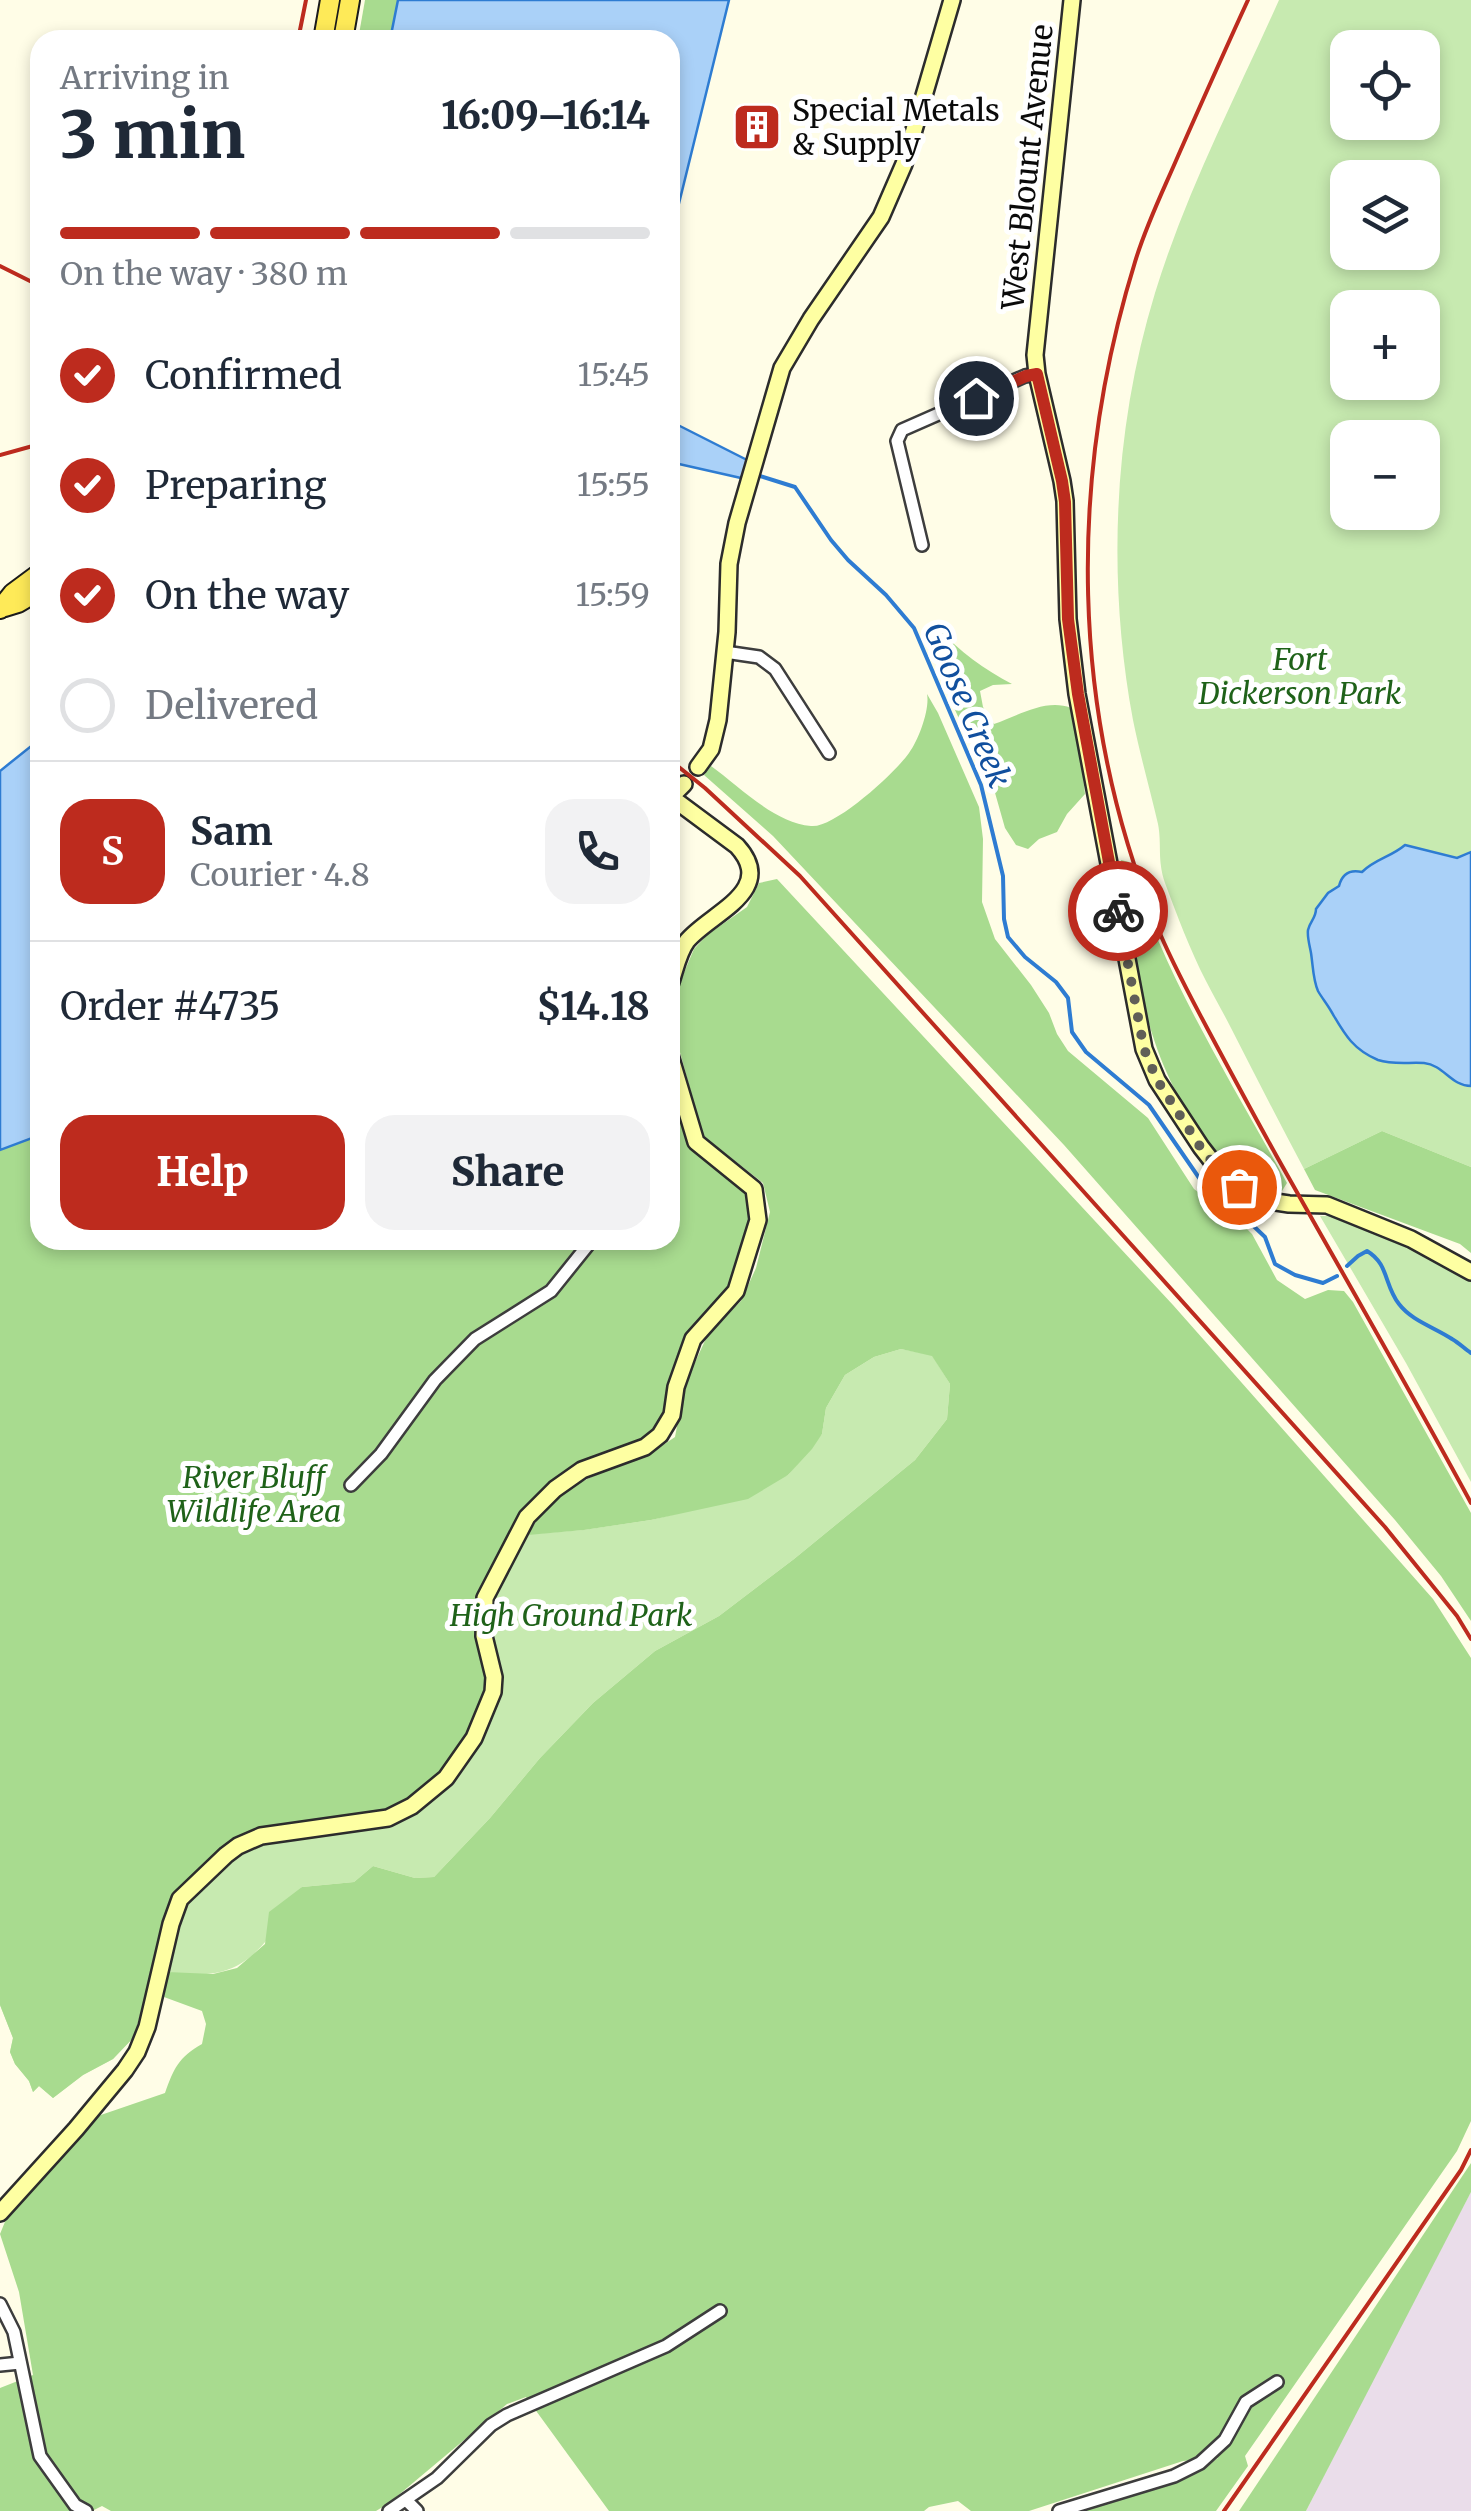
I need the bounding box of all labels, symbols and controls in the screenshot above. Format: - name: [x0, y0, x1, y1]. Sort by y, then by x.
- street label: West Blount Avenue: [993, 22, 1061, 313]
- map controls: [1330, 30, 1440, 530]
- button: locate: [1330, 30, 1440, 140]
- text: Arriving in: [60, 58, 229, 98]
- place label: Special Metals & Supply: [792, 91, 1000, 163]
- text: 16:09–16:14: [441, 92, 650, 139]
- text: 3 min: [60, 94, 245, 176]
- building icon: Special Metals & Supply: [731, 101, 783, 153]
- button: layers: [1330, 160, 1440, 270]
- text: On the way · 380 m: [60, 254, 348, 294]
- button: +: [1330, 290, 1440, 400]
- icon: check: [60, 348, 115, 403]
- text: Confirmed: [145, 352, 342, 399]
- text: 15:45: [578, 355, 650, 395]
- pin: [934, 356, 1019, 441]
- icon: home: [949, 371, 1004, 426]
- button: −: [1330, 420, 1440, 530]
- icon: check: [60, 458, 115, 513]
- text: Preparing: [145, 462, 327, 509]
- text: 15:55: [577, 465, 650, 505]
- icon: check: [60, 568, 115, 623]
- text: On the way: [145, 572, 349, 619]
- text: 15:59: [575, 575, 650, 615]
- water label: Goose Creek: [914, 617, 1020, 794]
- park label: Fort Dickerson Park: [1198, 640, 1402, 712]
- text: Delivered: [145, 682, 318, 729]
- button: phone: [545, 799, 650, 904]
- text: Sam: [190, 808, 273, 855]
- text: S: [101, 828, 124, 875]
- text: Courier · 4.8: [190, 855, 370, 895]
- courier: [1068, 861, 1168, 961]
- icon: bike: [1091, 884, 1146, 939]
- text: Order #4735: [60, 983, 281, 1030]
- text: $14.18: [536, 983, 650, 1030]
- button: Help: [60, 1115, 345, 1230]
- button: Share: [365, 1115, 650, 1230]
- pin: [1197, 1145, 1282, 1230]
- icon: bag: [1212, 1160, 1267, 1215]
- park label: River Bluff Wildlife Area: [167, 1458, 341, 1530]
- park label: High Ground Park: [449, 1596, 693, 1634]

